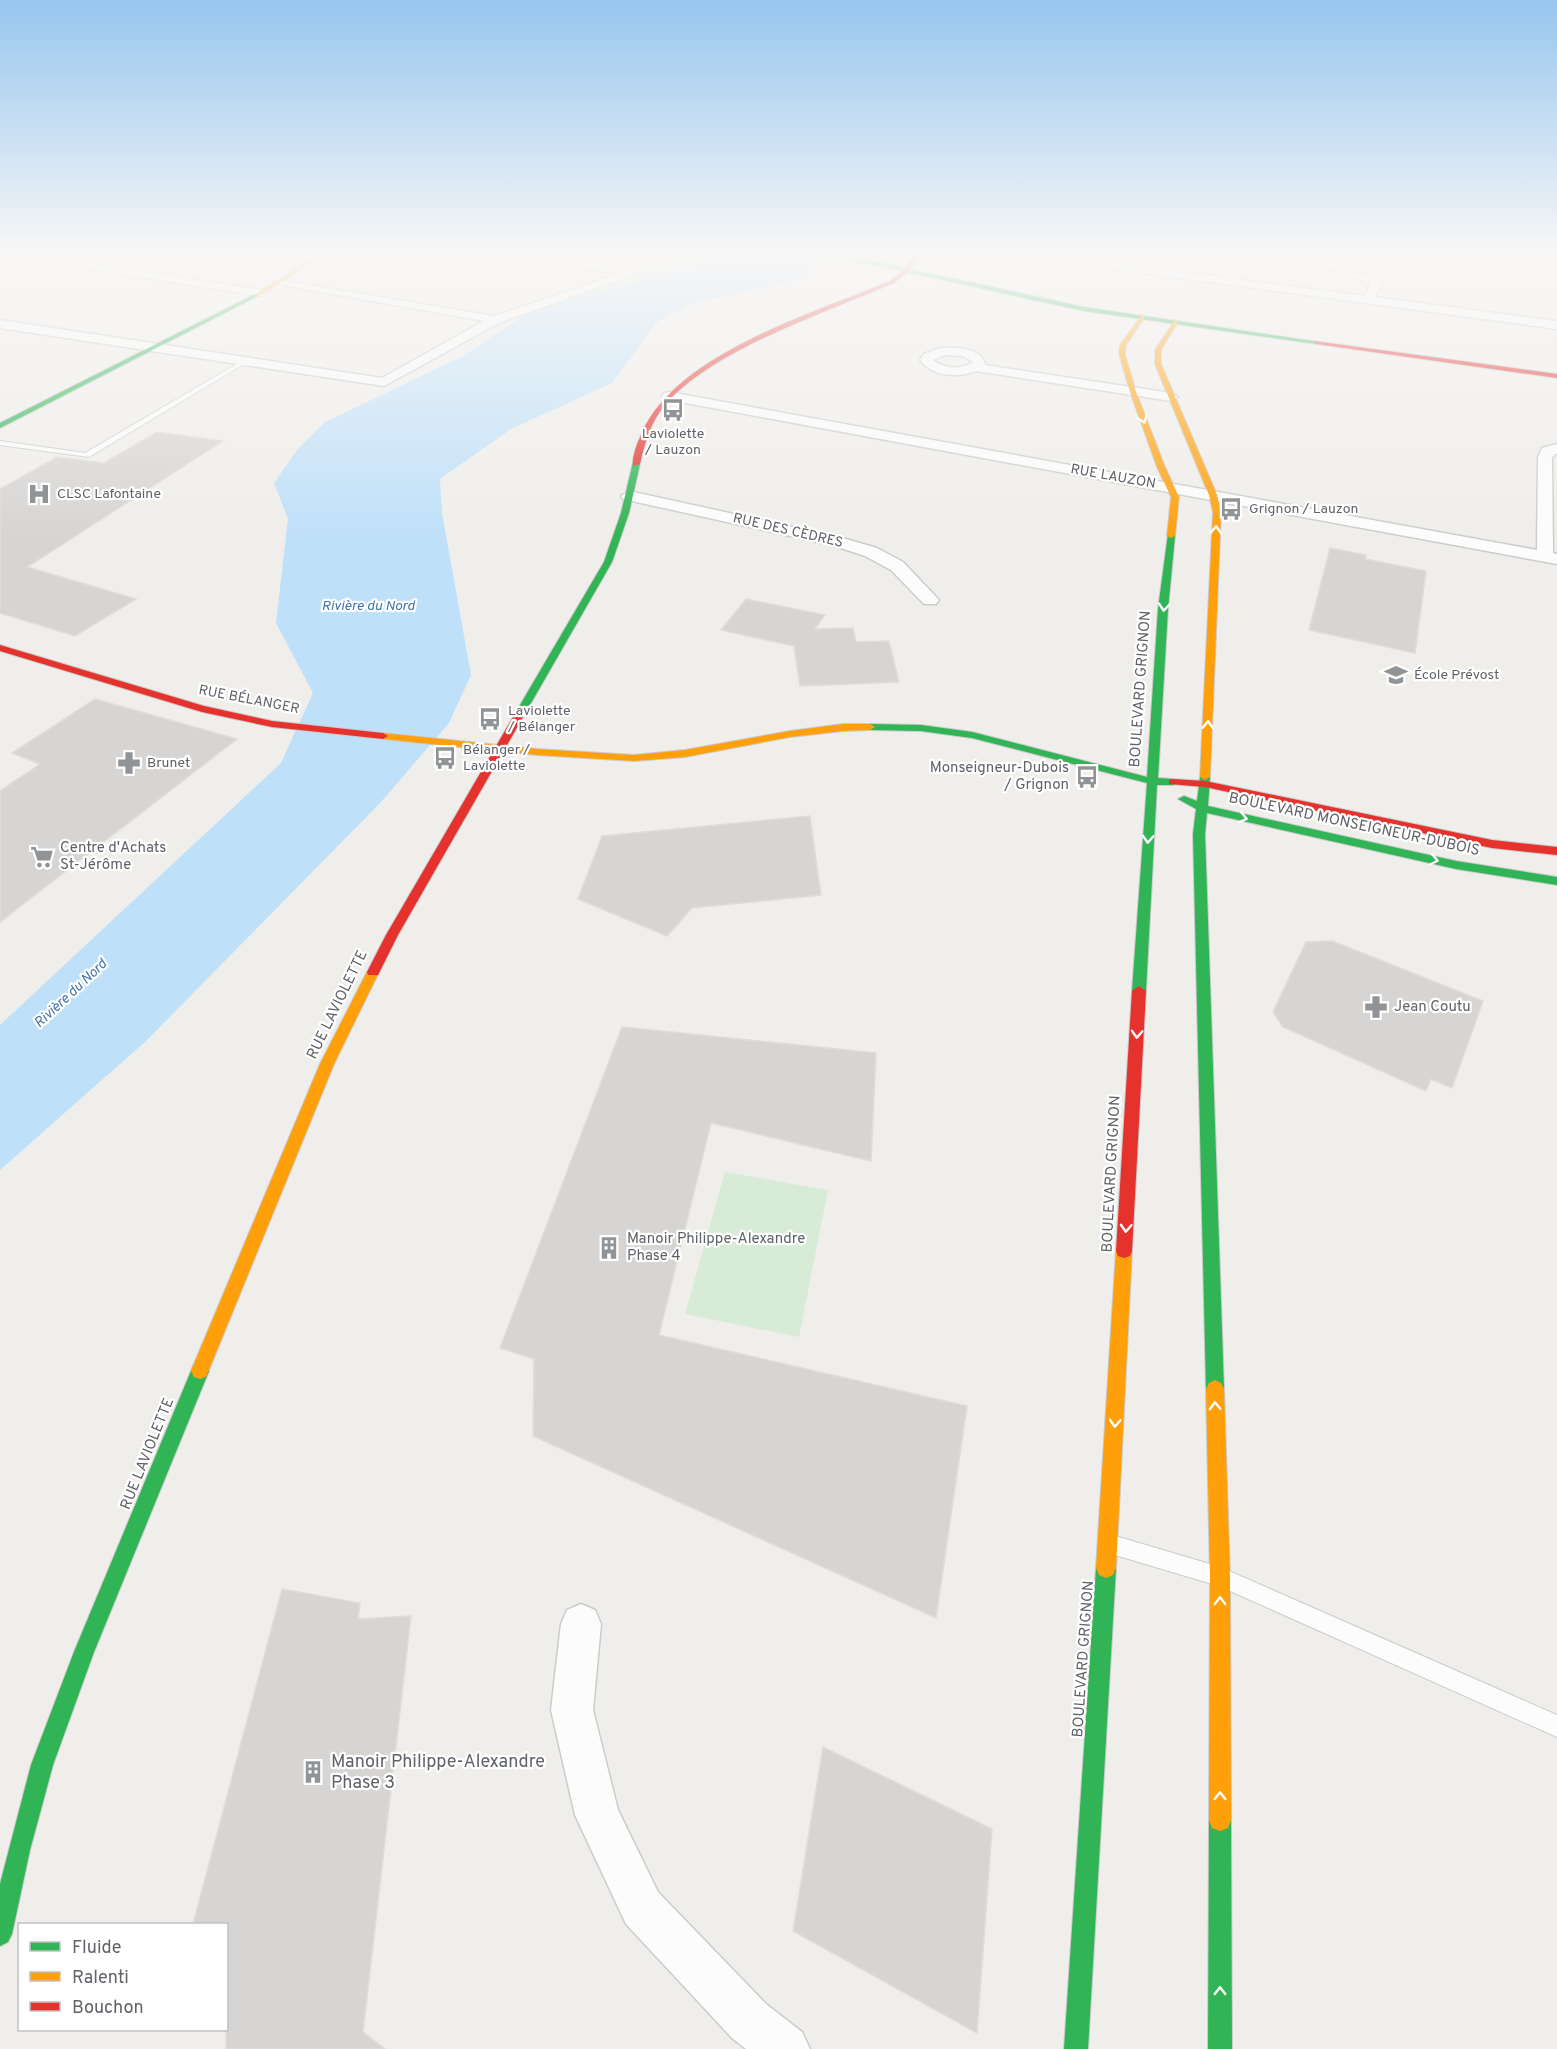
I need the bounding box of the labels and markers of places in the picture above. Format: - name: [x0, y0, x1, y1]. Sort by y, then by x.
- bus stop icon: Laviolette / Lauzon: [660, 397, 686, 423]
- place label: Laviolette / Lauzon: [642, 426, 704, 459]
- hospital icon: CLSC Lafontaine: [26, 481, 52, 507]
- place label: CLSC Lafontaine: [57, 486, 161, 503]
- bus stop icon: Grignon / Lauzon: [1218, 496, 1244, 522]
- place label: Grignon / Lauzon: [1249, 501, 1358, 518]
- school or university icon: École Prévost: [1383, 662, 1409, 688]
- place label: École Prévost: [1414, 666, 1499, 684]
- place label: Laviolette / Bélanger: [507, 703, 576, 736]
- bus stop icon: Laviolette / Bélanger: [477, 706, 503, 732]
- place label: Bélanger / Laviolette: [463, 742, 530, 775]
- bus stop icon: Bélanger / Laviolette: [432, 745, 458, 771]
- pharmacy icon: Brunet: [116, 750, 142, 776]
- place label: Brunet: [147, 755, 190, 772]
- place label: Monseigneur-Dubois / Grignon: [930, 759, 1069, 795]
- bus stop icon: Monseigneur-Dubois / Grignon: [1074, 764, 1100, 790]
- place label: Centre d'Achats St-Jérôme: [60, 839, 166, 875]
- supermarket icon: Centre d'Achats St-Jérôme: [29, 844, 55, 870]
- pharmacy icon: Jean Coutu: [1363, 994, 1389, 1020]
- place label: Jean Coutu: [1394, 998, 1471, 1017]
- place label: Manoir Philippe-Alexandre Phase 4: [627, 1230, 805, 1266]
- building icon: Manoir Philippe-Alexandre Phase 4: [596, 1235, 622, 1261]
- place label: Manoir Philippe-Alexandre Phase 3: [331, 1751, 545, 1795]
- building icon: Manoir Philippe-Alexandre Phase 3: [300, 1759, 326, 1785]

